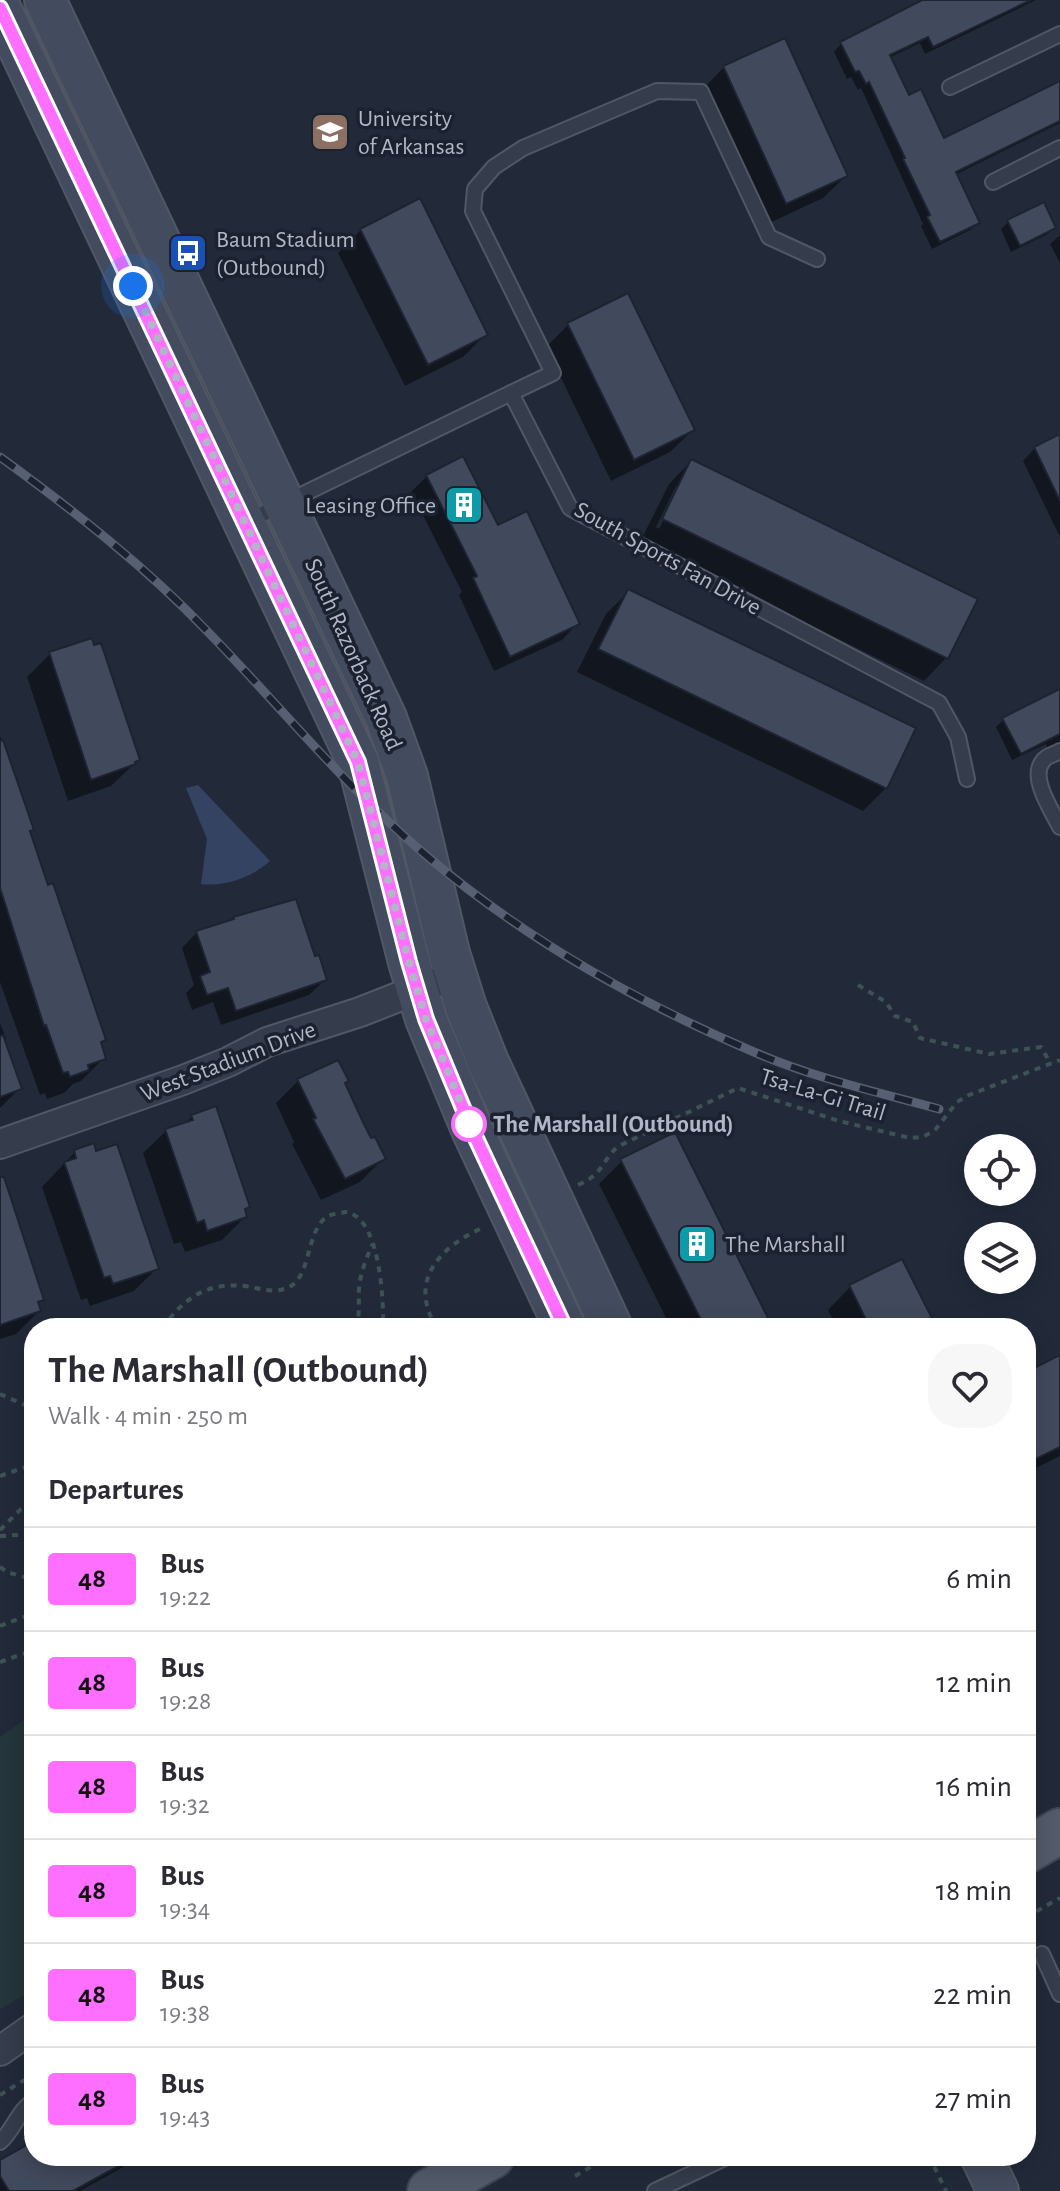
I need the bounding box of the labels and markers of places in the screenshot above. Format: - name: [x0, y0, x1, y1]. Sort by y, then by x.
- place label: University of Arkansas: [358, 107, 465, 159]
- school or university icon: University of Arkansas: [309, 111, 351, 153]
- place label: Baum Stadium (Outbound): [216, 228, 355, 280]
- bus stop icon: Baum Stadium (Outbound): [167, 232, 209, 274]
- building icon: Leasing Office: [443, 484, 485, 526]
- place label: Leasing Office: [305, 494, 436, 518]
- marker: The Marshall (Outbound): [452, 1107, 486, 1141]
- place label: The Marshall (Outbound): [493, 1113, 734, 1137]
- building icon: The Marshall: [676, 1223, 718, 1265]
- place label: The Marshall: [725, 1233, 846, 1257]

